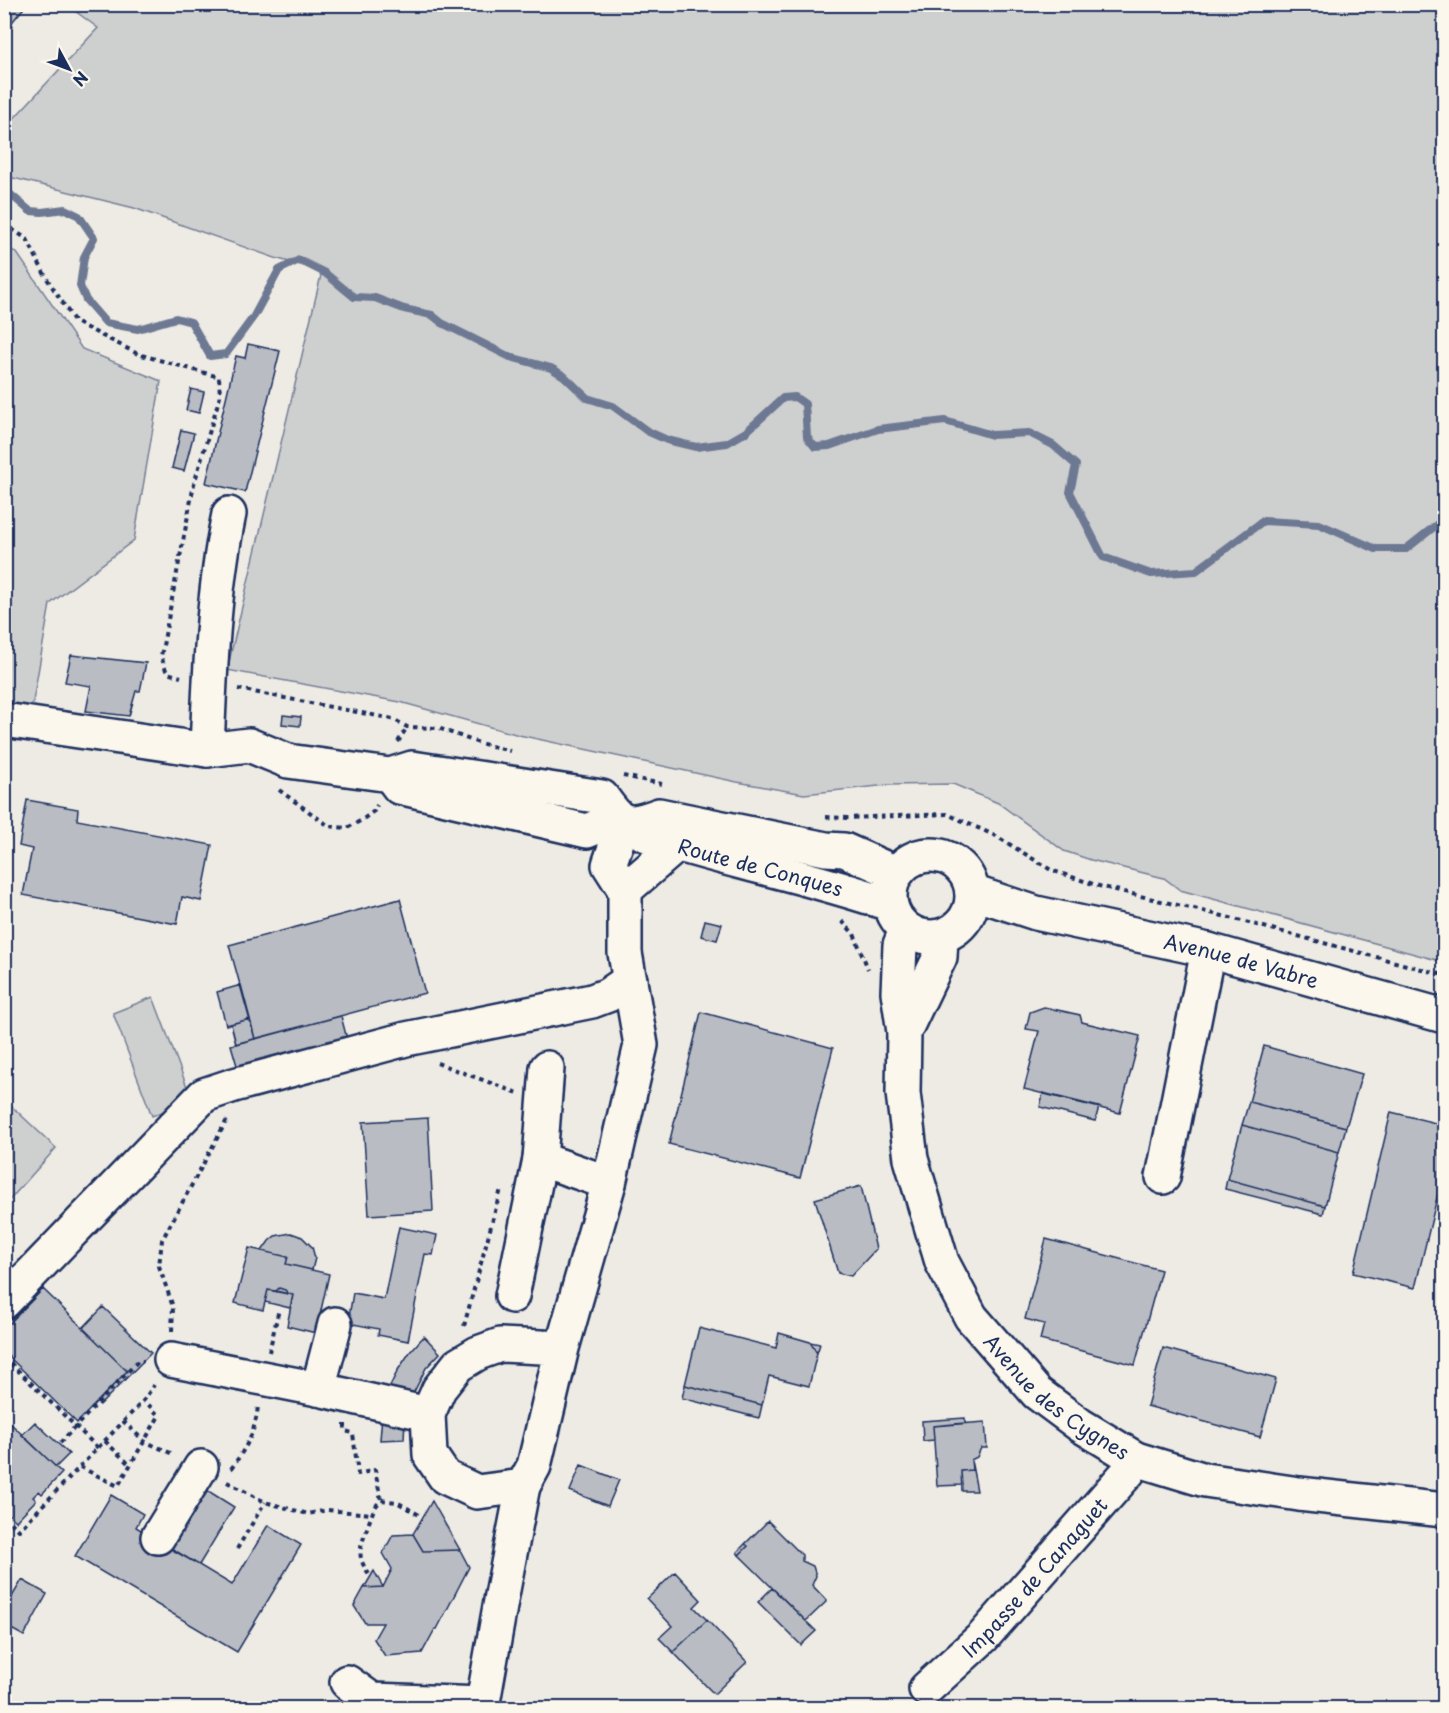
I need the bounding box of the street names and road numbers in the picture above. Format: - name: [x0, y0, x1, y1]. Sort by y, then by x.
- street label: Route de Conques: [674, 830, 846, 903]
- street label: Avenue de Vabre: [1161, 926, 1322, 995]
- street label: Avenue des Cygnes: [977, 1327, 1135, 1467]
- street label: Impasse de Canaguet: [955, 1491, 1114, 1664]

